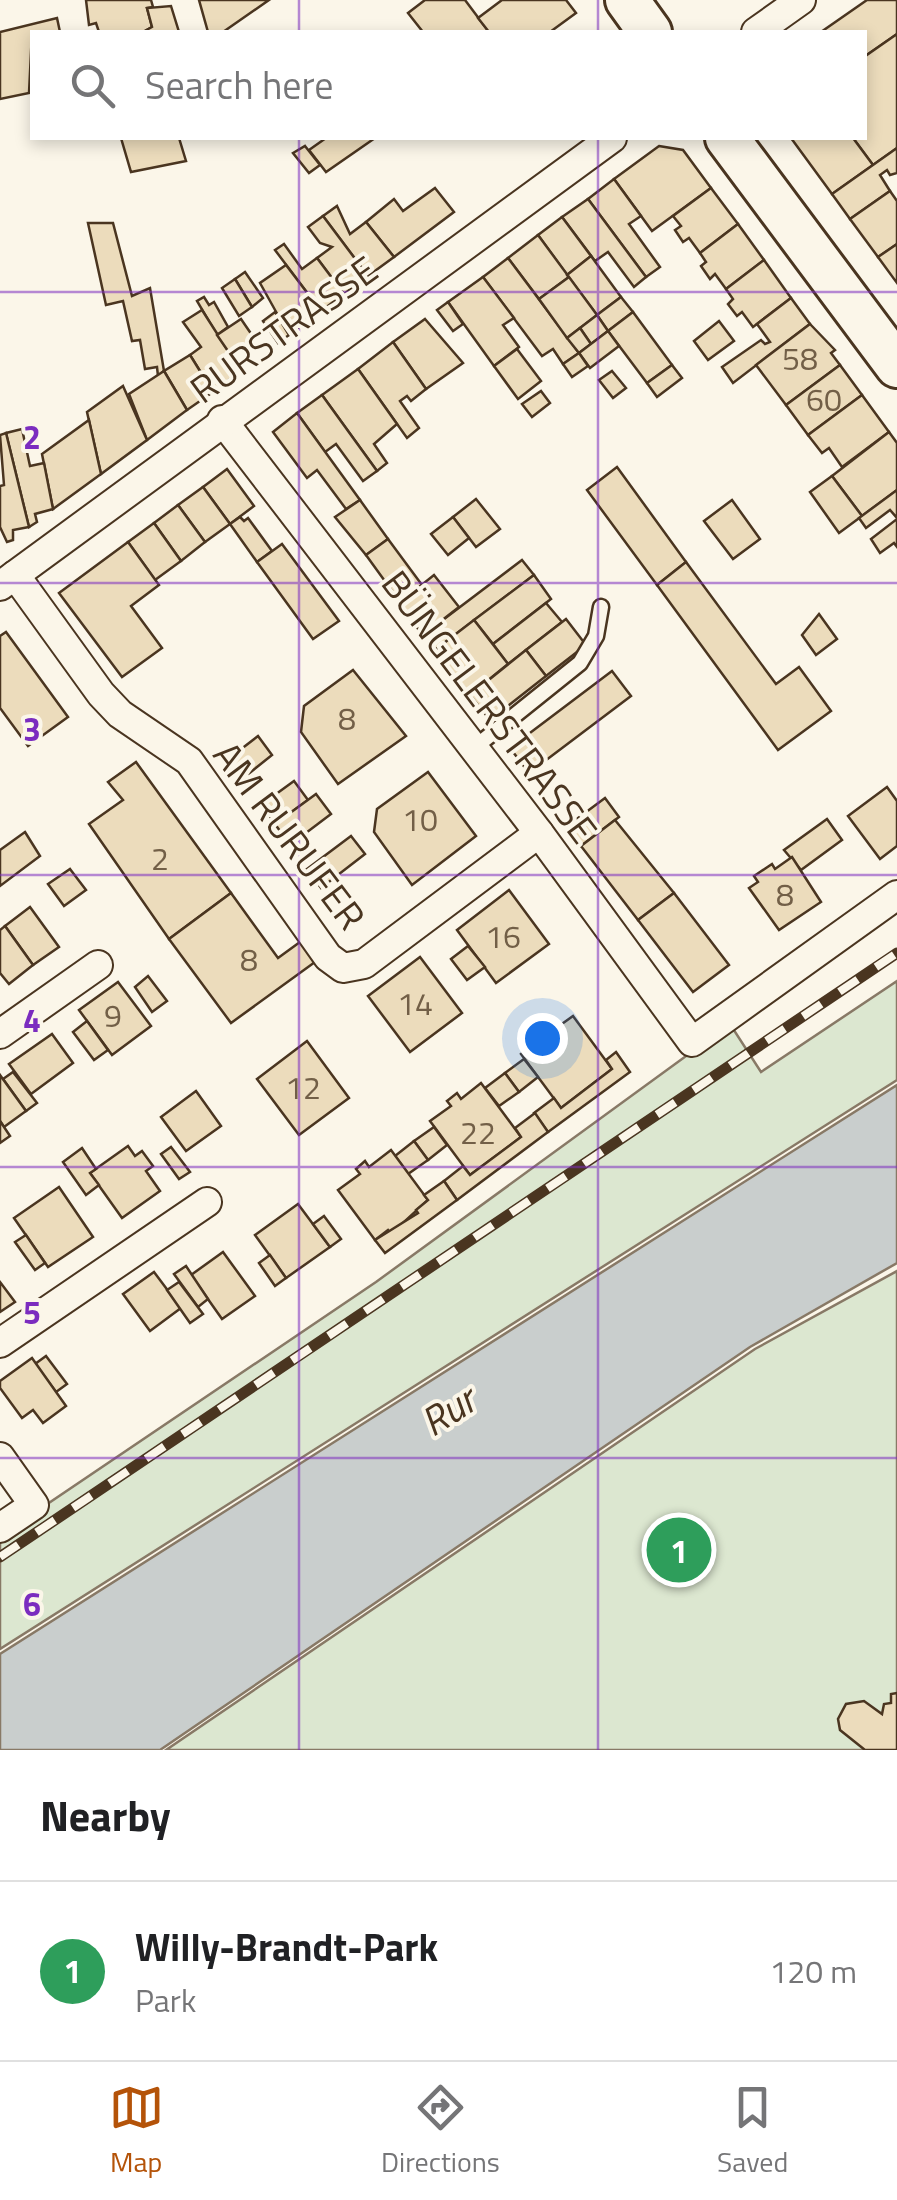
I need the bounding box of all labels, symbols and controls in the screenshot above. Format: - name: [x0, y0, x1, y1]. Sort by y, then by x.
- search box: [30, 30, 867, 140]
- text: Search here: [145, 56, 333, 114]
- icon: search: [65, 58, 120, 113]
- street label: RURSTRASSE: [178, 241, 389, 417]
- house number: 58: [782, 334, 818, 382]
- house number: 60: [806, 375, 842, 423]
- text: 2: [23, 413, 41, 461]
- street label: BÜNGELERSTRASSE: [368, 558, 612, 855]
- house number: 8: [338, 694, 356, 742]
- text: 3: [23, 705, 41, 753]
- street label: AM RURUFER: [200, 729, 380, 942]
- house number: 10: [402, 795, 438, 843]
- house number: 2: [151, 834, 169, 882]
- house number: 8: [776, 870, 794, 918]
- house number: 16: [485, 912, 521, 960]
- house number: 8: [240, 935, 258, 983]
- house number: 14: [397, 979, 433, 1027]
- house number: 9: [104, 991, 122, 1039]
- text: 4: [23, 996, 41, 1044]
- your location: [517, 1013, 568, 1064]
- house number: 12: [285, 1063, 321, 1111]
- house number: 22: [460, 1108, 496, 1156]
- text: 5: [23, 1288, 41, 1336]
- water label: Rur: [408, 1368, 491, 1451]
- pin: 1: [646, 1512, 712, 1588]
- text: 6: [23, 1580, 41, 1628]
- text: Nearby: [40, 1783, 171, 1847]
- text: Willy-Brandt-Park: [135, 1918, 438, 1976]
- text: 1: [64, 1947, 81, 1995]
- text: 120 m: [769, 1947, 857, 1995]
- text: Park: [135, 1976, 196, 2024]
- tab: Map: [109, 2080, 164, 2183]
- tab: Directions: [381, 2080, 500, 2183]
- tab: Saved: [717, 2080, 788, 2183]

